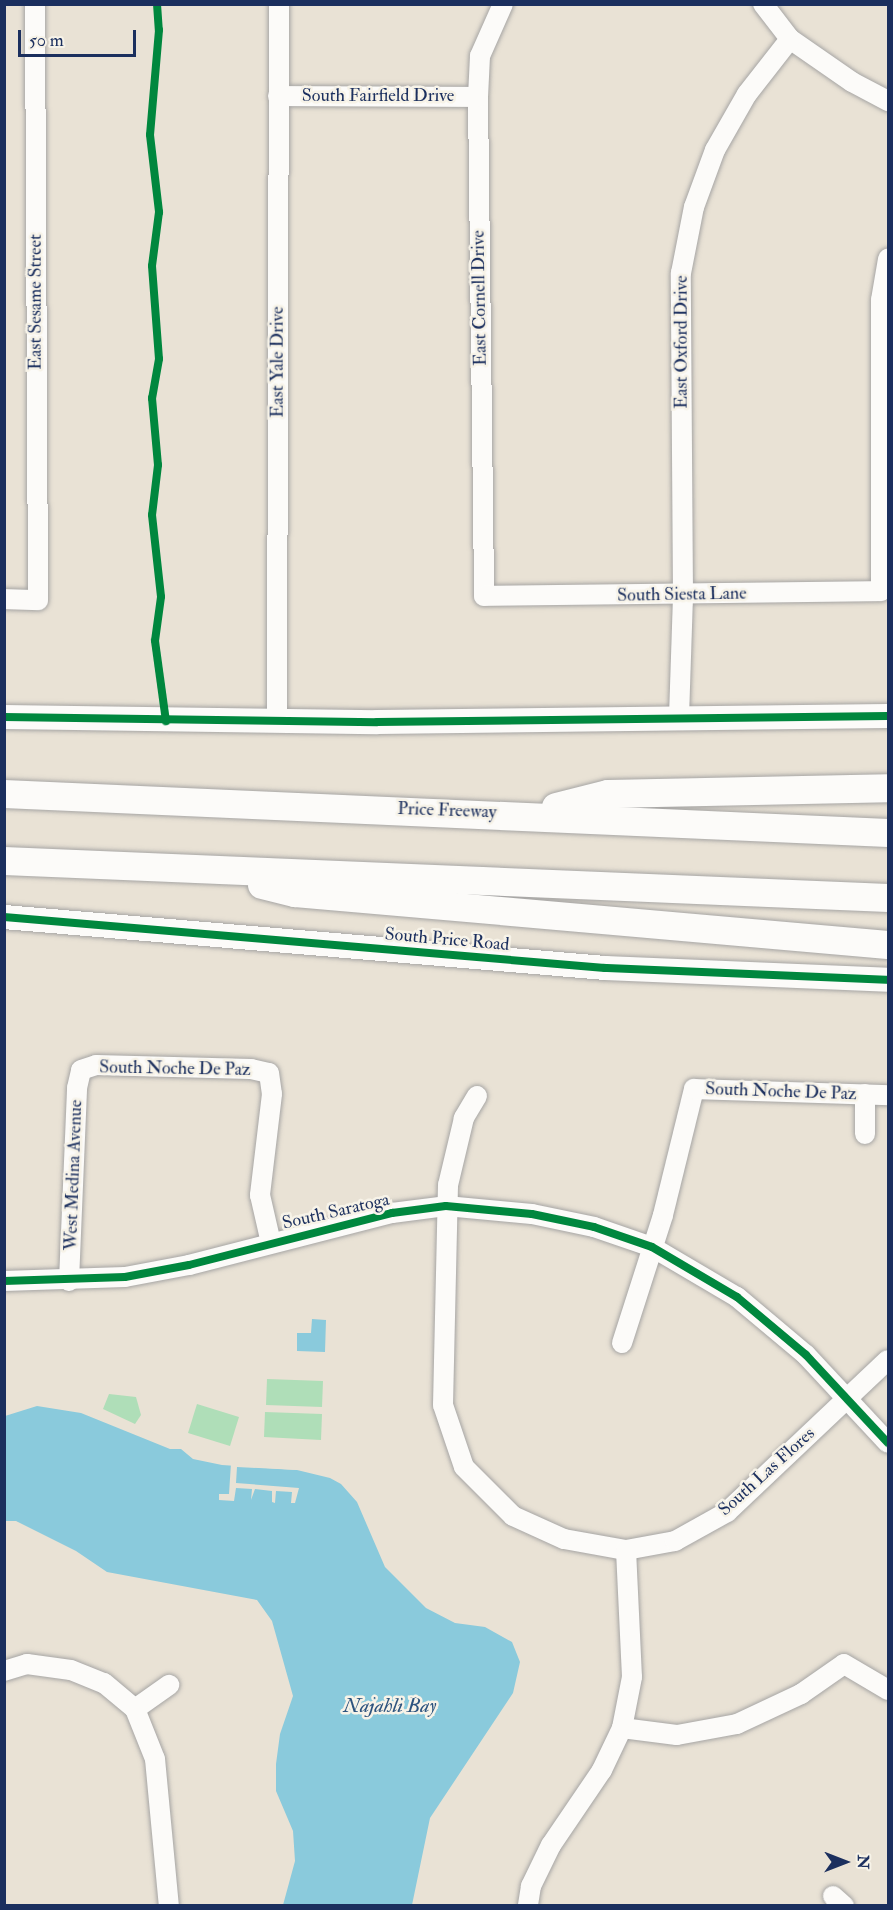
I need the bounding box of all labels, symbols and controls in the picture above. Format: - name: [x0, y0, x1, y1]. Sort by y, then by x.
- scale bar: [21, 18, 140, 56]
- text: 50 m: [29, 29, 64, 52]
- street label: South Fairfield Drive: [302, 85, 454, 107]
- street label: East Cornell Drive: [468, 230, 492, 366]
- street label: East Sesame Street: [25, 234, 47, 370]
- street label: East Oxford Drive: [671, 275, 693, 409]
- street label: East Yale Drive: [267, 306, 289, 418]
- street label: South Siesta Lane: [617, 583, 747, 607]
- street label: Price Freeway: [397, 798, 497, 824]
- street label: South Price Road: [384, 924, 510, 956]
- street label: South Noche De Paz: [99, 1057, 251, 1081]
- street label: South Noche De Paz: [705, 1079, 857, 1105]
- street label: West Medina Avenue: [61, 1099, 87, 1251]
- street label: South Saratoga: [280, 1189, 392, 1235]
- street label: South Las Flores: [714, 1423, 820, 1521]
- water label: Najahli Bay: [344, 1693, 436, 1717]
- north arrow: [815, 1832, 875, 1892]
- text: N: [853, 1855, 873, 1869]

